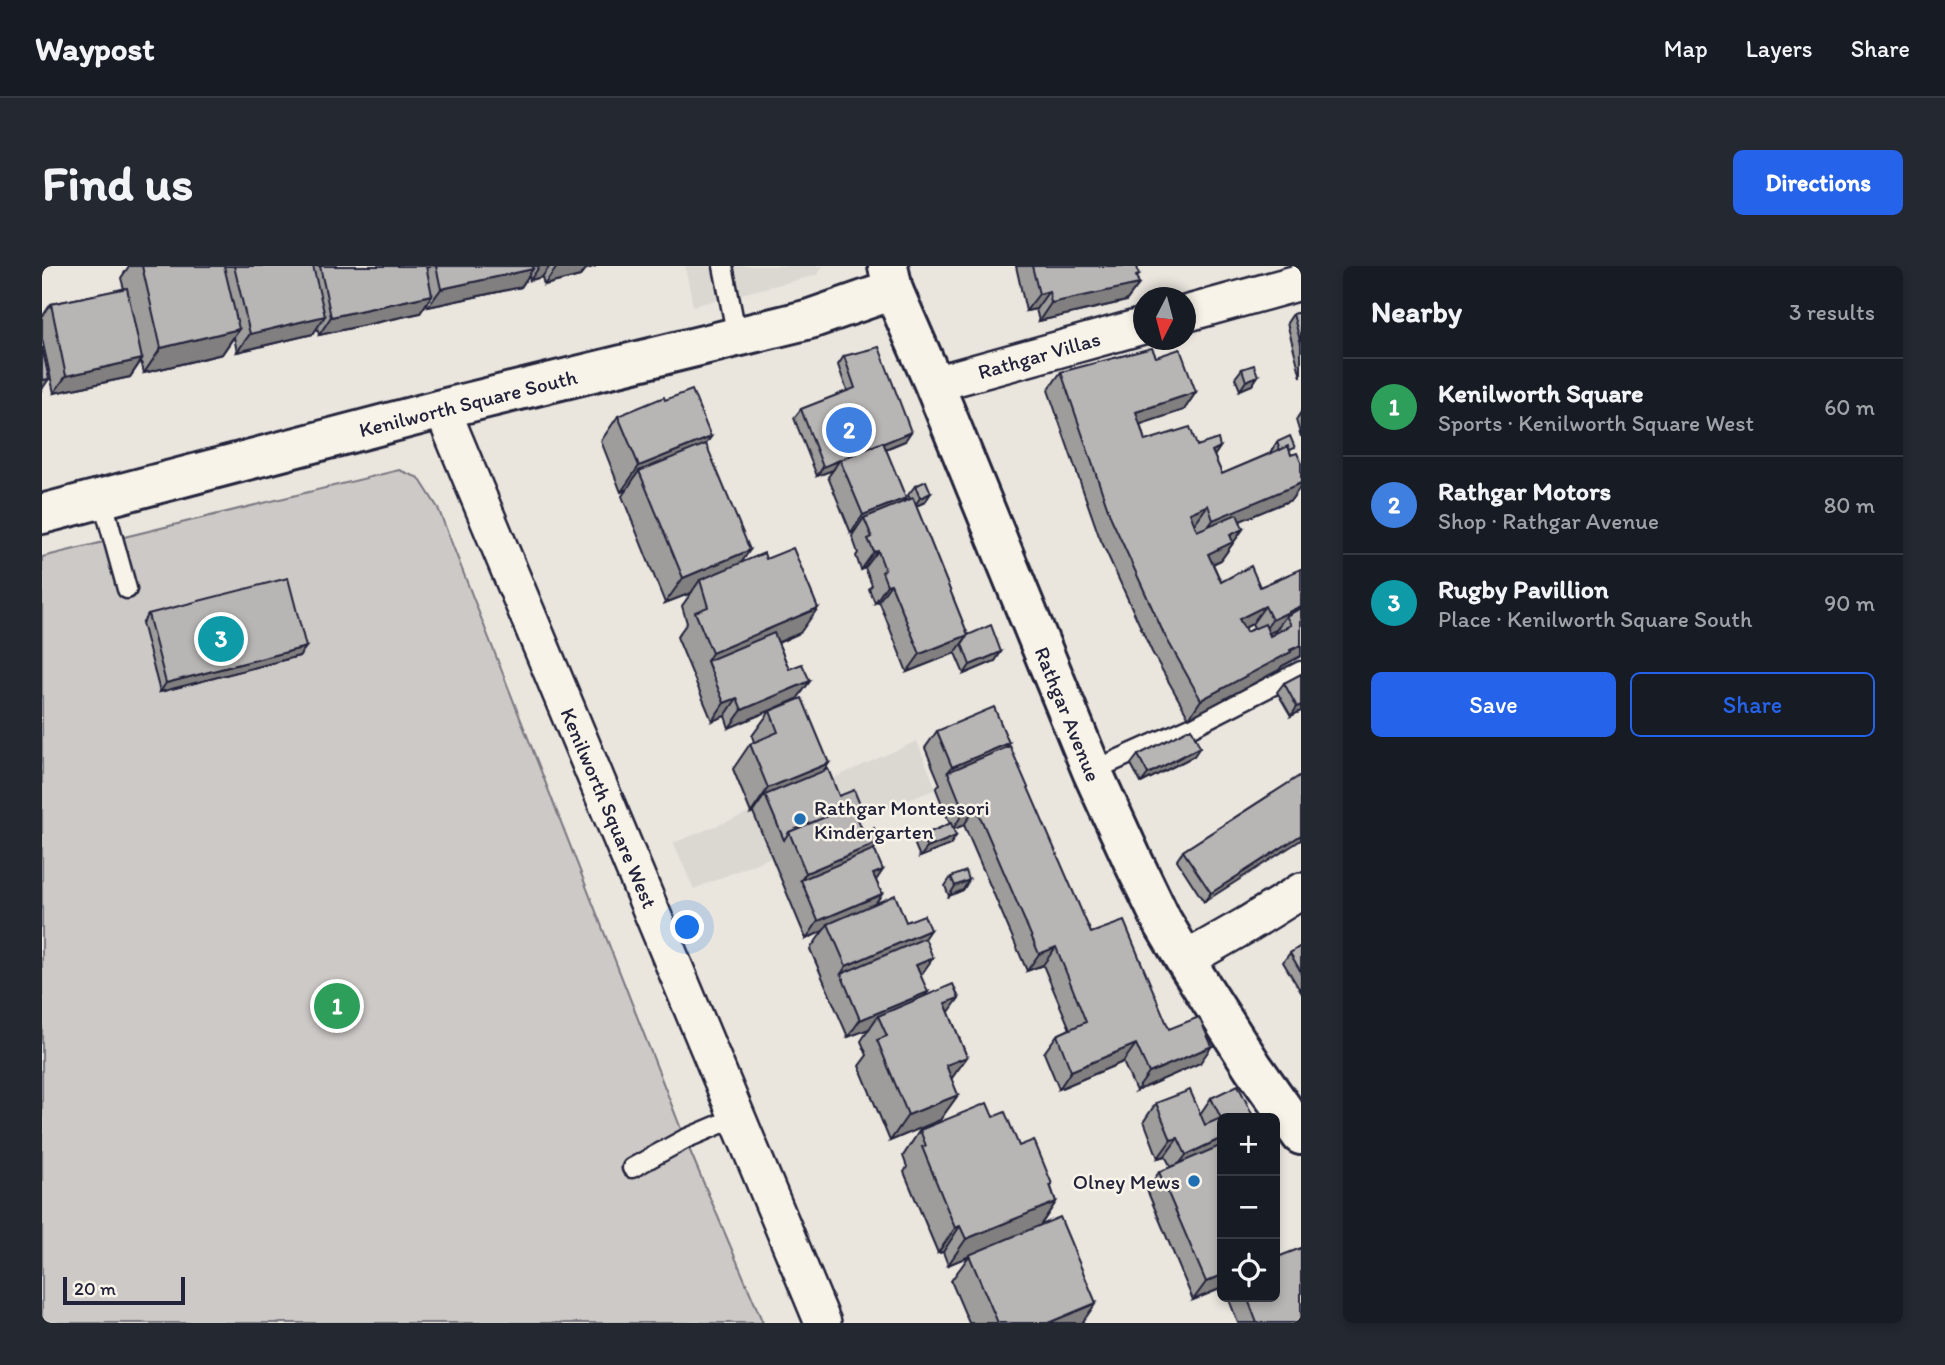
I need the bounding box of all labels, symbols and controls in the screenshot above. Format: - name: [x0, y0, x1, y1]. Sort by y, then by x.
- text: Waypost: [35, 29, 155, 68]
- text: Map: [1664, 34, 1708, 63]
- text: Layers: [1746, 34, 1813, 63]
- text: Share: [1851, 34, 1910, 63]
- button: Directions: [1733, 150, 1903, 215]
- text: Find us: [42, 153, 193, 212]
- north arrow: [1133, 287, 1196, 350]
- text: Nearby: [1371, 293, 1462, 330]
- text: 3 results: [1789, 298, 1875, 326]
- street label: Rathgar Villas: [975, 326, 1103, 384]
- street label: Kenilworth Square South: [356, 364, 580, 442]
- text: Kenilworth Square: [1438, 377, 1644, 409]
- text: 1: [1389, 393, 1399, 421]
- text: 60 m: [1824, 393, 1875, 421]
- pin: 2: [826, 404, 872, 456]
- text: Sports · Kenilworth Square West: [1438, 409, 1754, 437]
- text: Rathgar Motors: [1438, 475, 1611, 507]
- text: 2: [1388, 491, 1400, 519]
- text: 80 m: [1824, 491, 1875, 519]
- text: Shop · Rathgar Avenue: [1438, 507, 1659, 535]
- text: Rugby Pavillion: [1438, 573, 1609, 605]
- text: 3: [1388, 589, 1400, 617]
- text: 90 m: [1824, 589, 1875, 617]
- text: Place · Kenilworth Square South: [1438, 605, 1752, 633]
- pin: 3: [198, 613, 244, 665]
- street label: Rathgar Avenue: [1030, 643, 1106, 785]
- button: Save: [1371, 672, 1616, 737]
- button: Share: [1630, 672, 1875, 737]
- street label: Kenilworth Square West: [555, 704, 663, 912]
- place label: Rathgar Montessori Kindergarten: [814, 795, 990, 844]
- marker: Rathgar Montessori Kindergarten: [792, 811, 808, 827]
- your location: [670, 910, 704, 944]
- pin: 1: [314, 980, 360, 1032]
- map controls: [1217, 1113, 1280, 1302]
- button: +: [1217, 1113, 1280, 1176]
- place label: Olney Mews: [1073, 1169, 1180, 1194]
- marker: Olney Mews: [1186, 1173, 1202, 1189]
- button: −: [1217, 1176, 1280, 1239]
- button: locate: [1217, 1239, 1280, 1302]
- scale bar: [63, 1274, 186, 1306]
- text: 20 m: [74, 1277, 116, 1300]

